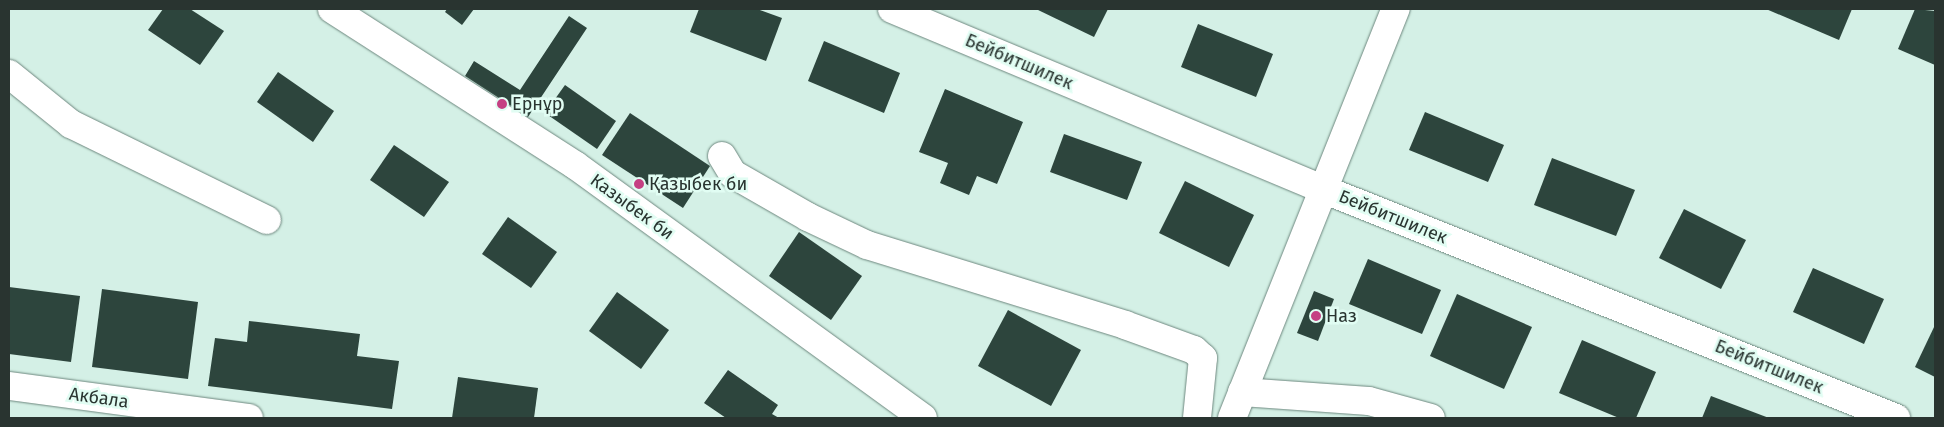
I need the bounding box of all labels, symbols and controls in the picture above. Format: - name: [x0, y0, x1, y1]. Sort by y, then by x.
- street label: Бейбитшилек: [962, 30, 1076, 94]
- place label: Ернұр: [512, 93, 563, 115]
- marker: Ернұр: [496, 98, 508, 110]
- street label: Казыбек би: [586, 169, 678, 245]
- place label: Қазыбек би: [649, 173, 747, 195]
- marker: Қазыбек би: [633, 178, 645, 190]
- street label: Бейбитшилек: [1336, 185, 1450, 249]
- place label: Наз: [1326, 305, 1357, 327]
- marker: Наз: [1310, 310, 1322, 322]
- street label: Бейбитшилек: [1712, 335, 1826, 399]
- street label: Акбала: [68, 383, 130, 413]

